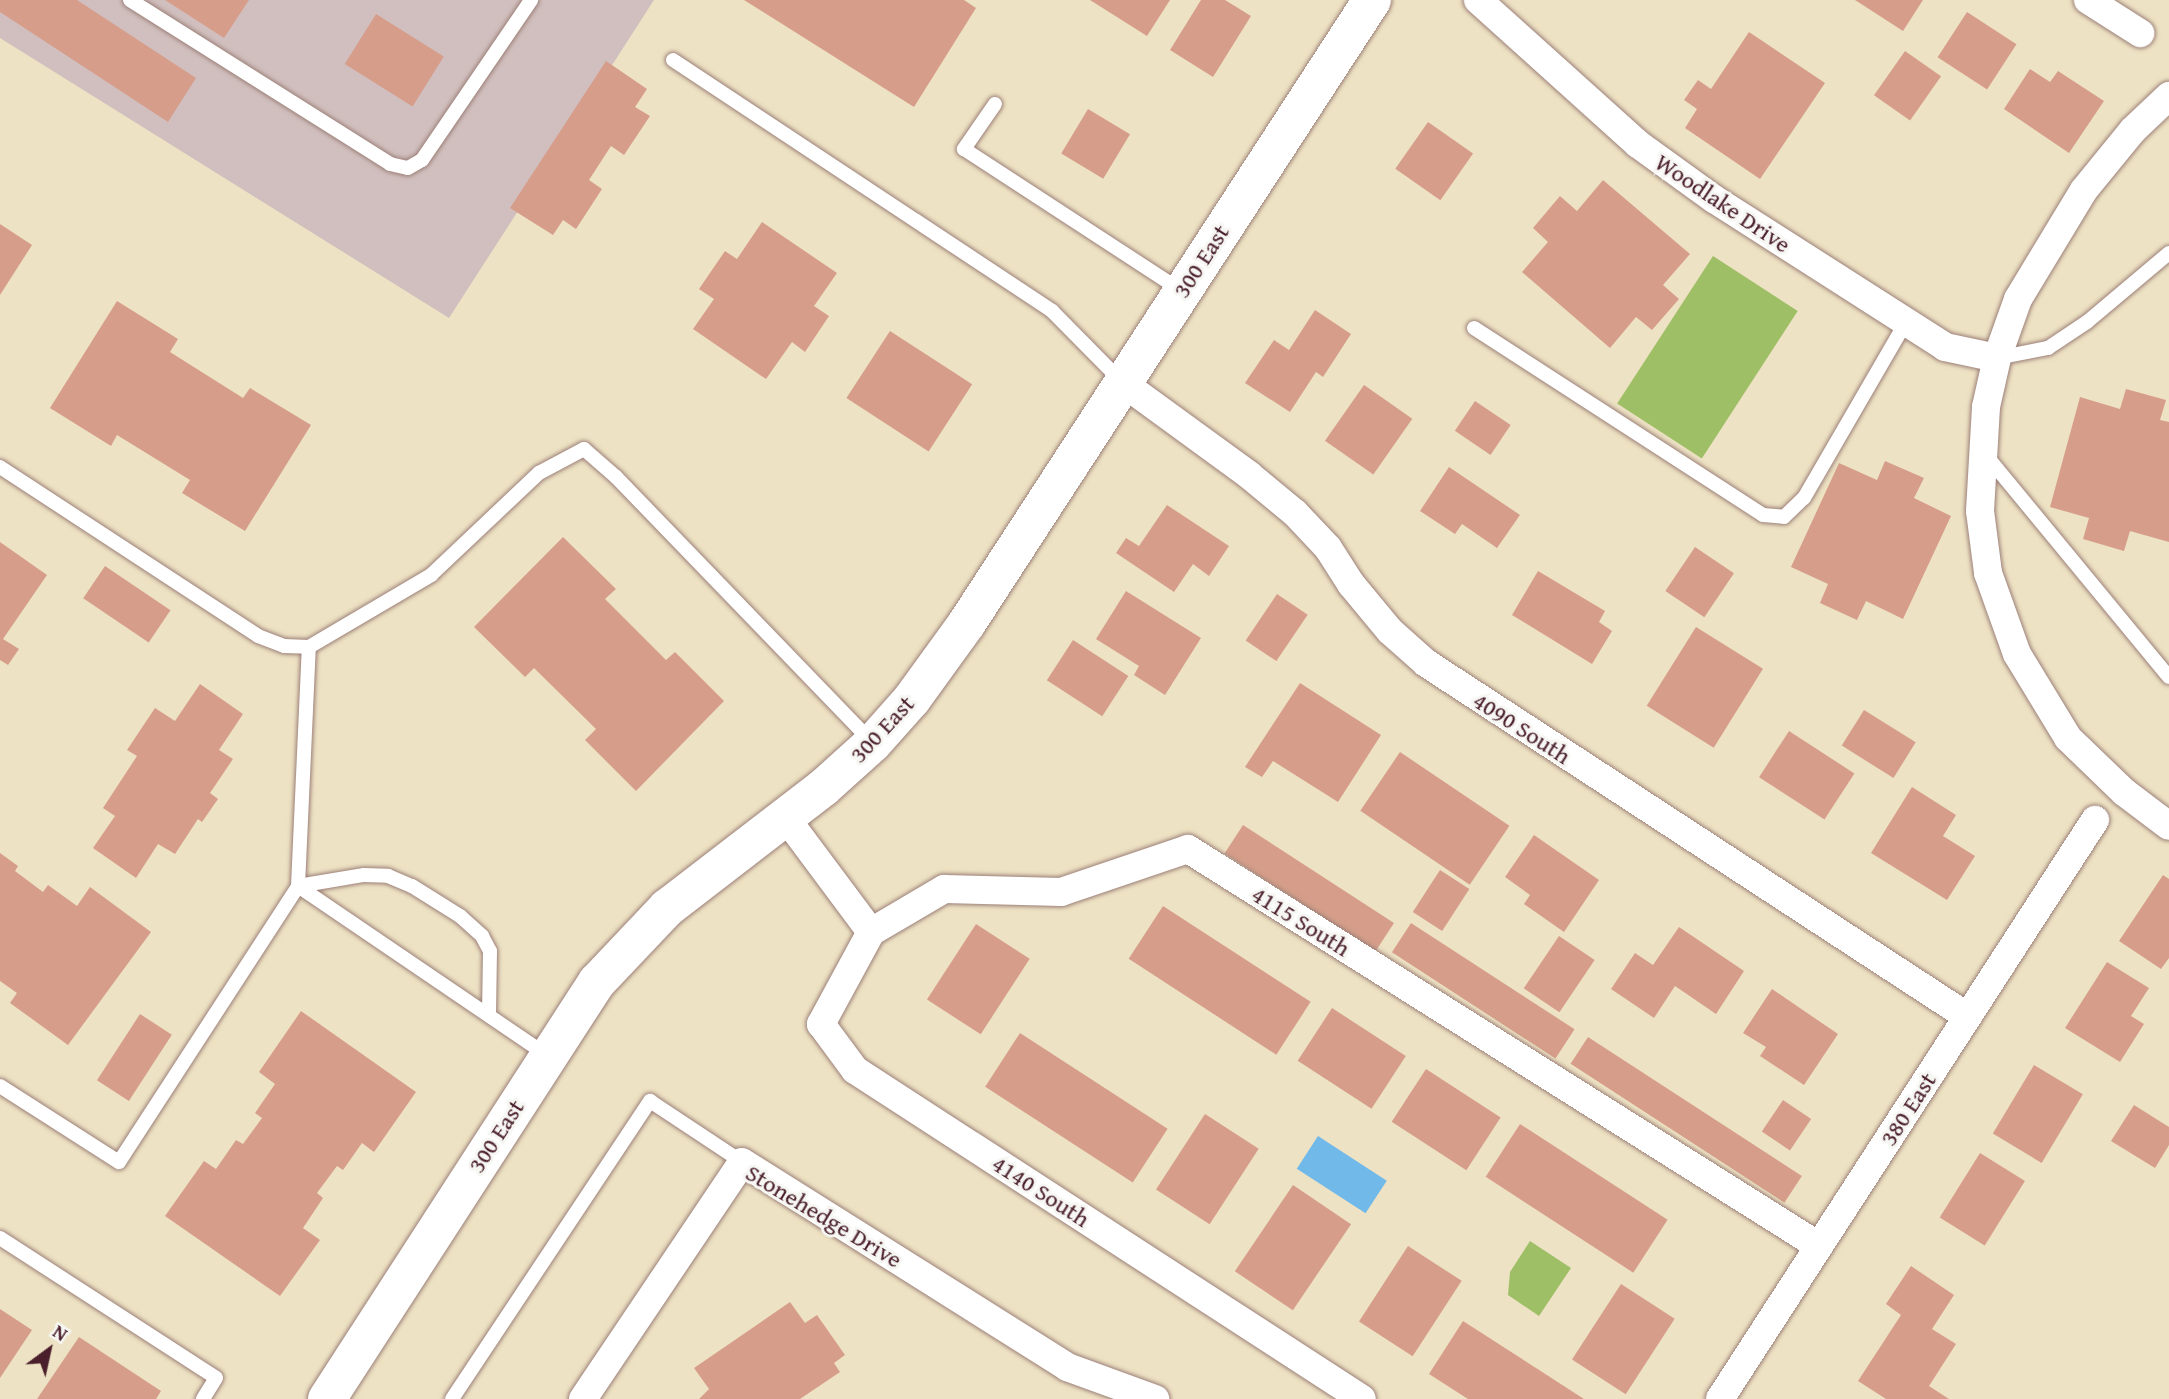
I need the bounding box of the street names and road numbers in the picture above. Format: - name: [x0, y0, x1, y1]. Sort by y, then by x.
- street label: Woodlake Drive: [1650, 147, 1796, 259]
- street label: 300 East: [1167, 219, 1235, 303]
- street label: 4090 South: [1468, 686, 1576, 770]
- street label: 300 East: [844, 689, 920, 769]
- street label: 4115 South: [1247, 880, 1355, 962]
- street label: 380 East: [1874, 1067, 1942, 1151]
- street label: 300 East: [462, 1094, 530, 1178]
- street label: 4140 South: [987, 1149, 1095, 1233]
- street label: Stonehedge Drive: [741, 1158, 907, 1274]

